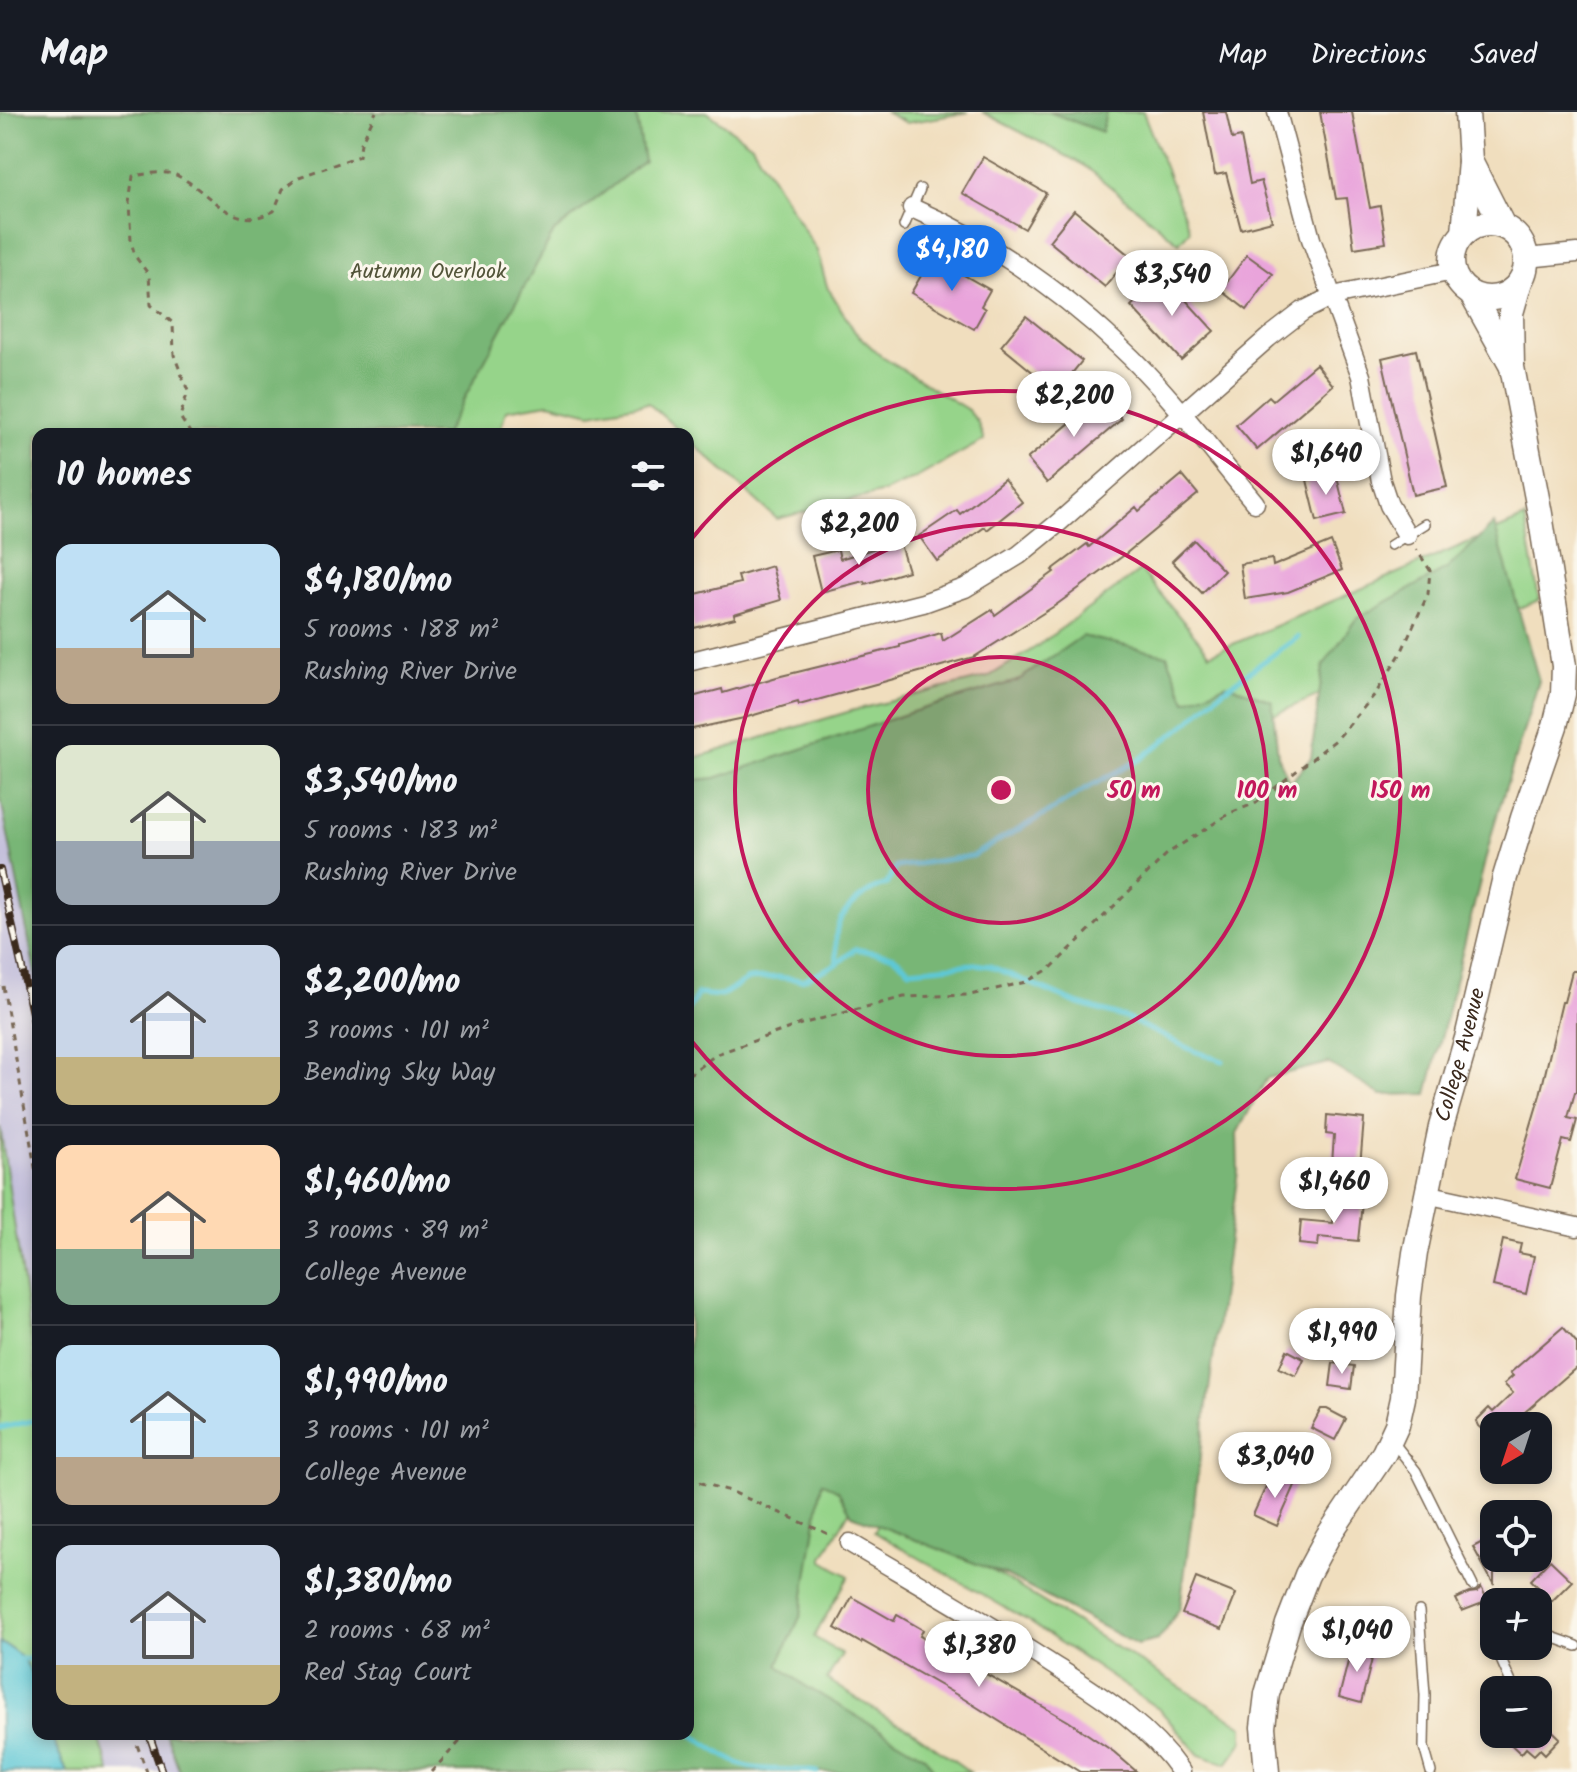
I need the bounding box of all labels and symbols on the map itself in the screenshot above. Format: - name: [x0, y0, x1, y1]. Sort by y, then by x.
- pin: $4,180: [887, 225, 1017, 293]
- pin: $3,540: [1107, 250, 1237, 318]
- park label: Autumn Overlook: [350, 255, 507, 290]
- pin: $2,200: [1009, 371, 1139, 439]
- pin: $1,640: [1261, 429, 1391, 497]
- pin: $2,200: [794, 499, 924, 567]
- text: 50 m: [1106, 772, 1161, 811]
- text: 100 m: [1237, 772, 1297, 811]
- text: 150 m: [1370, 772, 1430, 811]
- centre of rings: [987, 776, 1015, 804]
- street label: College Avenue: [1426, 984, 1496, 1126]
- pin: $1,460: [1269, 1157, 1399, 1225]
- pin: $1,990: [1277, 1308, 1407, 1376]
- north arrow: [1480, 1412, 1552, 1484]
- pin: $3,040: [1210, 1432, 1340, 1500]
- pin: $1,040: [1292, 1606, 1422, 1674]
- pin: $1,380: [914, 1621, 1044, 1689]

